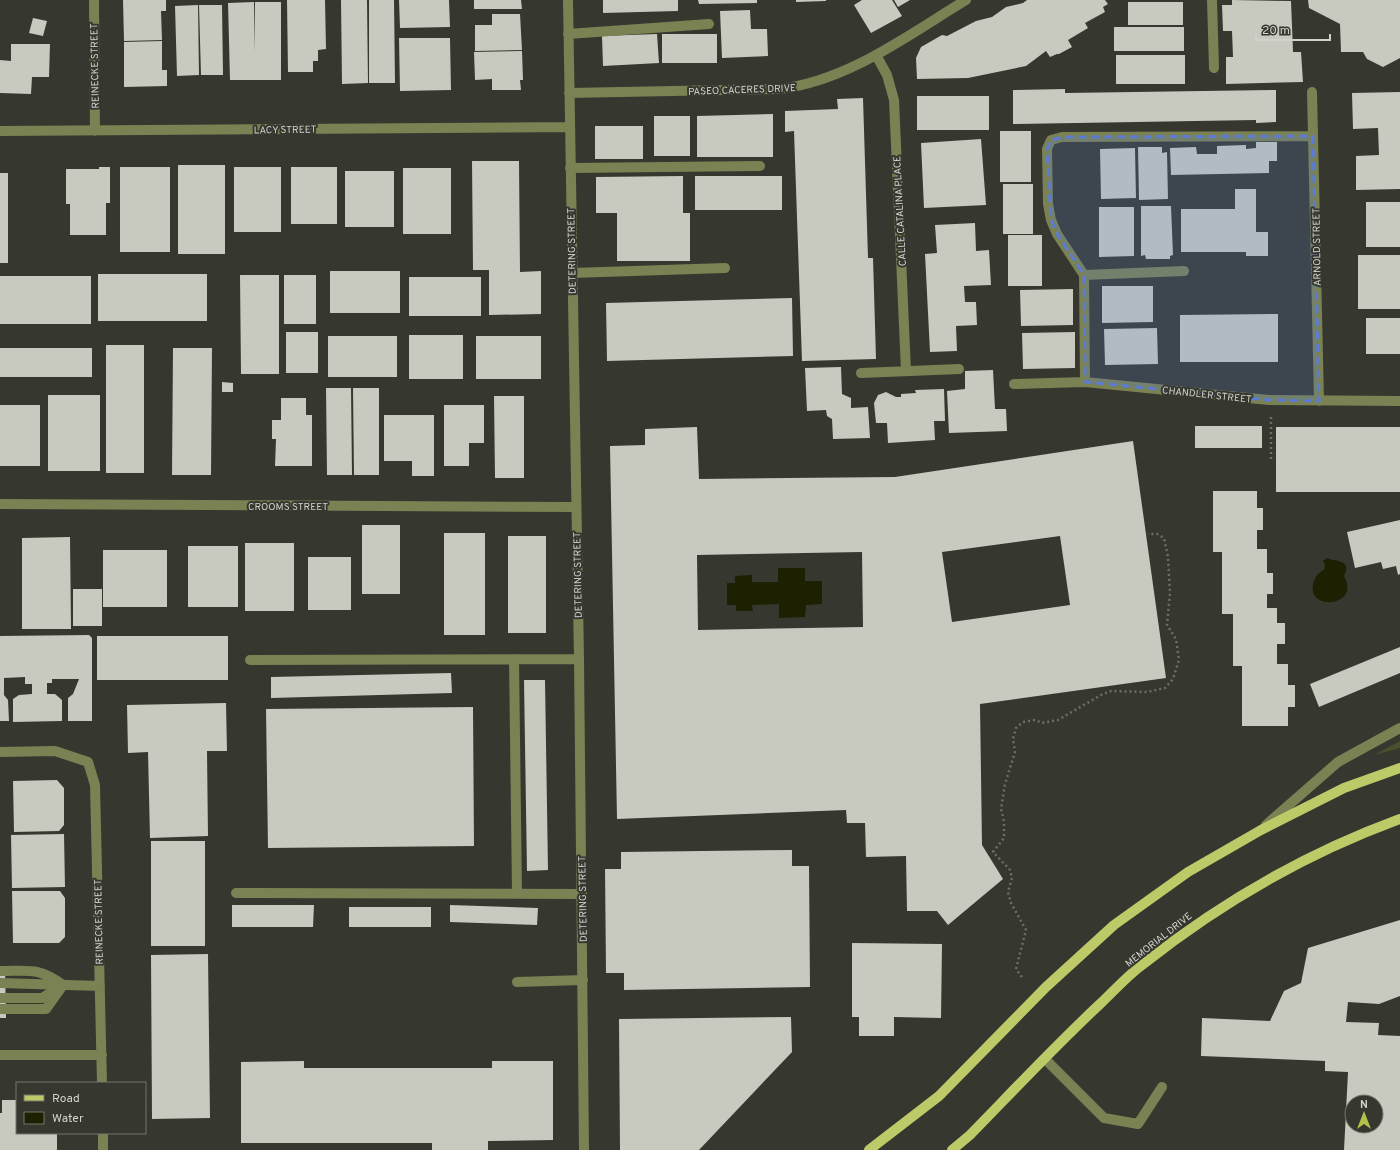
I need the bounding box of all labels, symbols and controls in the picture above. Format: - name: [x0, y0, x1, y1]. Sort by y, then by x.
- scale bar: [1256, 16, 1330, 42]
- street label: REINECKE STREET: [88, 23, 103, 109]
- text: 20 m: [1262, 23, 1290, 39]
- street label: PASEO CACERES DRIVE: [688, 82, 796, 99]
- street label: LACY STREET: [254, 123, 317, 138]
- street label: CALLE CATALINA PLACE: [891, 155, 910, 266]
- street label: DETERING STREET: [565, 208, 580, 294]
- street label: ARNOLD STREET: [1310, 208, 1325, 286]
- street label: CHANDLER STREET: [1161, 384, 1252, 407]
- street label: CROOMS STREET: [248, 501, 328, 514]
- street label: DETERING STREET: [571, 532, 586, 618]
- street label: DETERING STREET: [576, 856, 591, 942]
- street label: REINECKE STREET: [92, 879, 107, 965]
- street label: MEMORIAL DRIVE: [1123, 910, 1195, 970]
- legend: [16, 1082, 146, 1134]
- text: Road: [52, 1091, 80, 1107]
- north arrow: [1344, 1094, 1384, 1134]
- text: N: [1360, 1098, 1368, 1112]
- text: Water: [52, 1111, 84, 1127]

